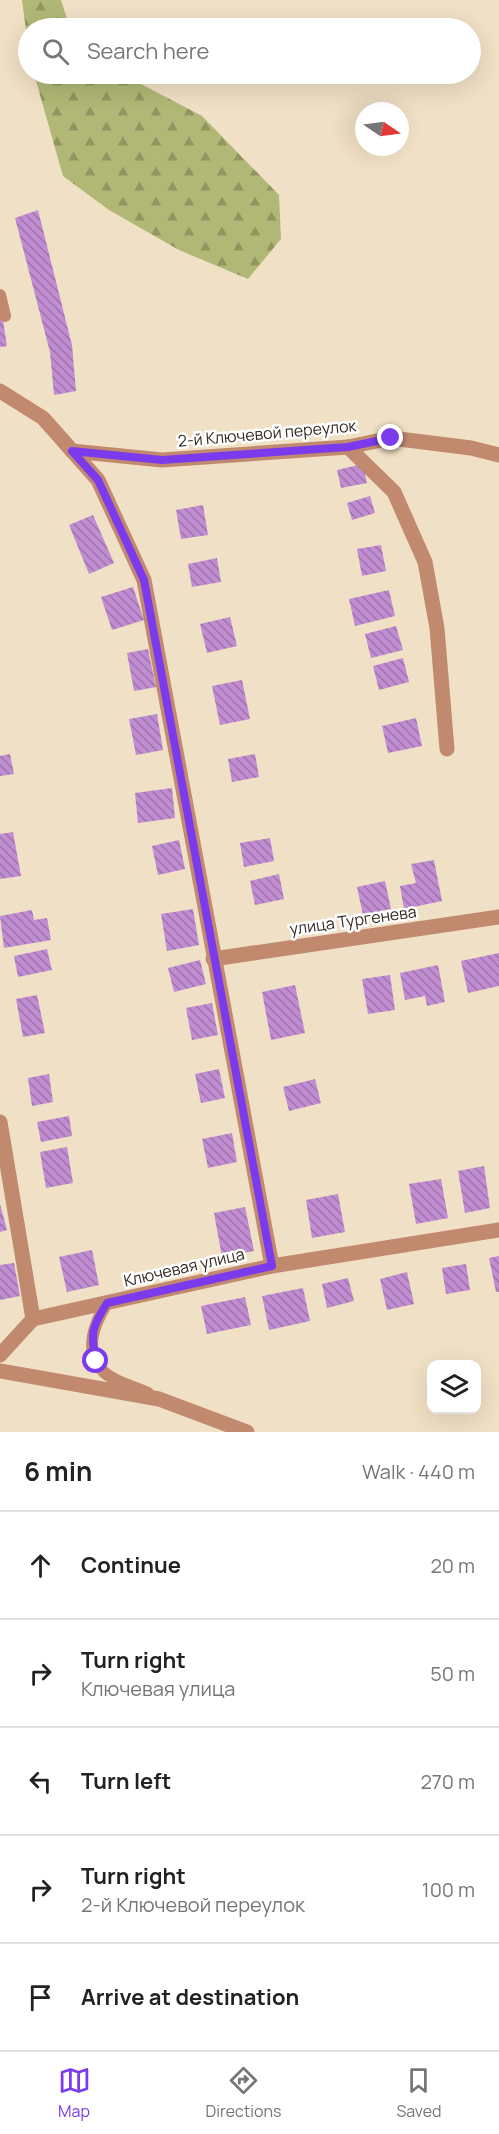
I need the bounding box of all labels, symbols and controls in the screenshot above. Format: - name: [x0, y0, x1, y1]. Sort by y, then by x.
- search box: [18, 18, 481, 84]
- icon: search: [39, 35, 72, 68]
- text: Search here: [87, 36, 209, 66]
- north arrow: [355, 102, 409, 156]
- street label: 2-й Ключевой переулок: [177, 414, 358, 452]
- route end: [377, 424, 403, 450]
- street label: улица Тургенева: [288, 900, 418, 940]
- street label: Ключевая улица: [121, 1242, 247, 1292]
- route start: [82, 1347, 108, 1373]
- map controls: [427, 1360, 481, 1414]
- button: layers: [427, 1360, 481, 1414]
- text: 6 min: [24, 1453, 92, 1489]
- text: Walk · 440 m: [362, 1458, 475, 1485]
- icon: ahead: [24, 1549, 57, 1582]
- text: Continue: [81, 1550, 181, 1580]
- text: 20 m: [430, 1552, 475, 1579]
- text: Turn right: [81, 1645, 186, 1675]
- icon: right: [24, 1657, 57, 1690]
- text: 50 m: [430, 1660, 475, 1687]
- text: Ключевая улица: [81, 1675, 235, 1702]
- icon: left: [24, 1765, 57, 1798]
- text: Turn left: [81, 1766, 171, 1796]
- text: 270 m: [420, 1768, 475, 1795]
- text: Turn right: [81, 1861, 186, 1891]
- icon: right: [24, 1873, 57, 1906]
- text: 100 m: [422, 1876, 475, 1903]
- text: 2-й Ключевой переулок: [81, 1891, 305, 1918]
- icon: arrive: [24, 1981, 57, 2014]
- text: Arrive at destination: [81, 1982, 299, 2012]
- tab: Map: [58, 2064, 91, 2122]
- tab: Directions: [206, 2064, 281, 2122]
- tab: Saved: [396, 2064, 441, 2122]

